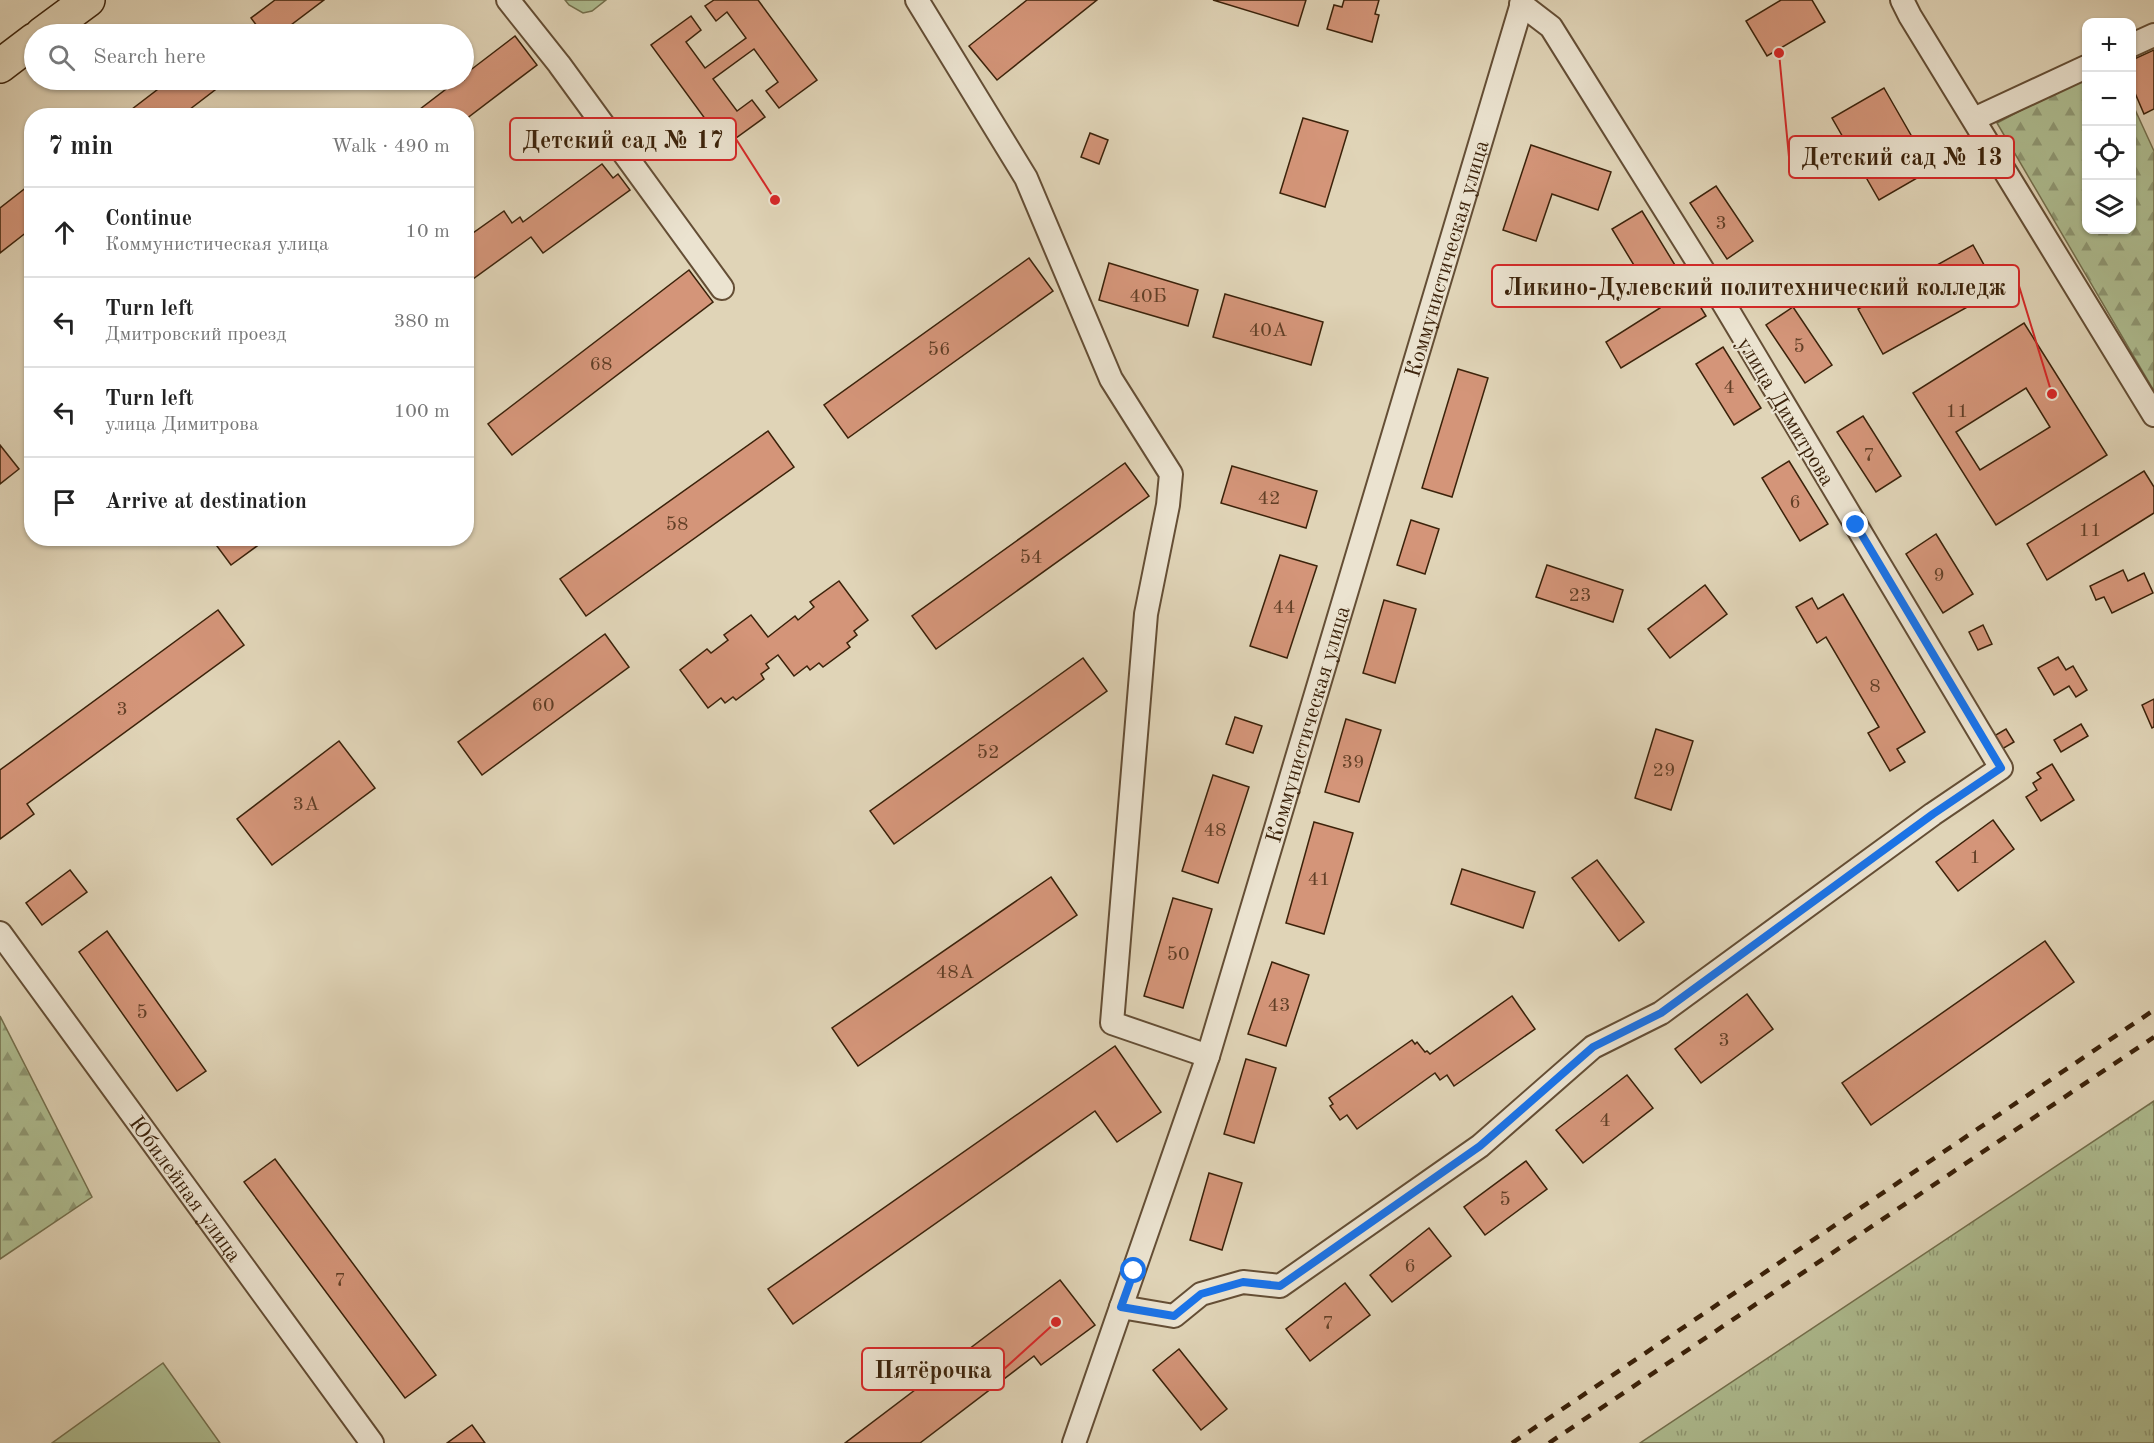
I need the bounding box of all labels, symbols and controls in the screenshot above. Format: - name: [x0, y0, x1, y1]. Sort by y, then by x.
- map controls: [2082, 18, 2136, 234]
- button: +: [2082, 18, 2136, 72]
- search box: [24, 24, 474, 90]
- icon: search: [45, 41, 78, 74]
- text: Search here: [93, 46, 206, 68]
- button: −: [2082, 72, 2136, 126]
- callout: Детский сад № 17: [510, 118, 736, 160]
- button: locate: [2082, 126, 2136, 180]
- text: Детский сад № 17: [522, 130, 724, 154]
- text: 7 min: [48, 134, 113, 160]
- callout: Детский сад № 13: [1789, 136, 2014, 178]
- text: Walk · 490 m: [331, 137, 450, 157]
- street label: Коммунистическая улица: [1402, 138, 1494, 380]
- text: Детский сад № 13: [1801, 147, 2003, 171]
- button: layers: [2082, 180, 2136, 234]
- text: Continue: [105, 208, 192, 230]
- house number: 3: [1715, 214, 1727, 234]
- icon: ahead: [48, 216, 81, 249]
- text: 10 m: [405, 222, 450, 242]
- text: Коммунистическая улица: [105, 235, 329, 255]
- callout: Ликино-Дулевский политехнический колледж: [1492, 265, 2019, 307]
- text: Ликино-Дулевский политехнический колледж: [1504, 277, 2006, 301]
- house number: 40Б: [1129, 287, 1167, 307]
- text: Turn left: [105, 298, 194, 320]
- icon: left: [48, 306, 81, 339]
- text: 380 m: [394, 312, 450, 332]
- house number: 40А: [1249, 321, 1287, 341]
- text: Дмитровский проезд: [105, 325, 286, 345]
- street label: улица Димитрова: [1732, 334, 1838, 490]
- house number: 5: [1793, 337, 1805, 357]
- house number: 56: [927, 340, 951, 360]
- house number: 68: [589, 355, 613, 375]
- house number: 4: [1723, 378, 1735, 398]
- text: Turn left: [105, 388, 194, 410]
- icon: left: [48, 396, 81, 429]
- text: 100 m: [394, 402, 450, 422]
- house number: 11: [1945, 402, 1969, 422]
- text: улица Димитрова: [105, 415, 259, 435]
- house number: 7: [1863, 446, 1875, 466]
- icon: arrive: [48, 486, 81, 519]
- house number: 42: [1257, 489, 1281, 509]
- text: Arrive at destination: [105, 491, 307, 513]
- house number: 6: [1789, 493, 1801, 513]
- route end: [1842, 511, 1868, 537]
- house number: 58: [665, 515, 689, 535]
- house number: 11: [2078, 521, 2102, 541]
- house number: 54: [1019, 548, 1043, 568]
- house number: 9: [1933, 566, 1945, 586]
- house number: 23: [1568, 586, 1592, 606]
- house number: 44: [1272, 598, 1296, 618]
- street label: Коммунистическая улица: [1263, 603, 1355, 846]
- house number: 8: [1869, 677, 1881, 697]
- house number: 60: [531, 696, 555, 716]
- house number: 3: [116, 700, 128, 720]
- house number: 52: [976, 743, 1000, 763]
- house number: 39: [1341, 753, 1365, 773]
- house number: 29: [1652, 761, 1676, 781]
- house number: 3А: [293, 795, 319, 815]
- house number: 48: [1203, 821, 1227, 841]
- house number: 1: [1969, 848, 1981, 868]
- house number: 41: [1307, 870, 1331, 890]
- house number: 50: [1166, 945, 1190, 965]
- house number: 48А: [936, 963, 974, 983]
- house number: 43: [1267, 996, 1291, 1016]
- house number: 5: [136, 1003, 148, 1023]
- house number: 3: [1718, 1031, 1730, 1051]
- house number: 4: [1599, 1111, 1611, 1131]
- street label: Юбилейная улица: [124, 1112, 245, 1267]
- house number: 5: [1499, 1190, 1511, 1210]
- route start: [1120, 1257, 1146, 1283]
- house number: 6: [1404, 1257, 1416, 1277]
- house number: 7: [334, 1271, 346, 1291]
- house number: 7: [1322, 1314, 1334, 1334]
- callout: Пятёрочка: [862, 1348, 1004, 1390]
- text: Пятёрочка: [874, 1360, 992, 1384]

